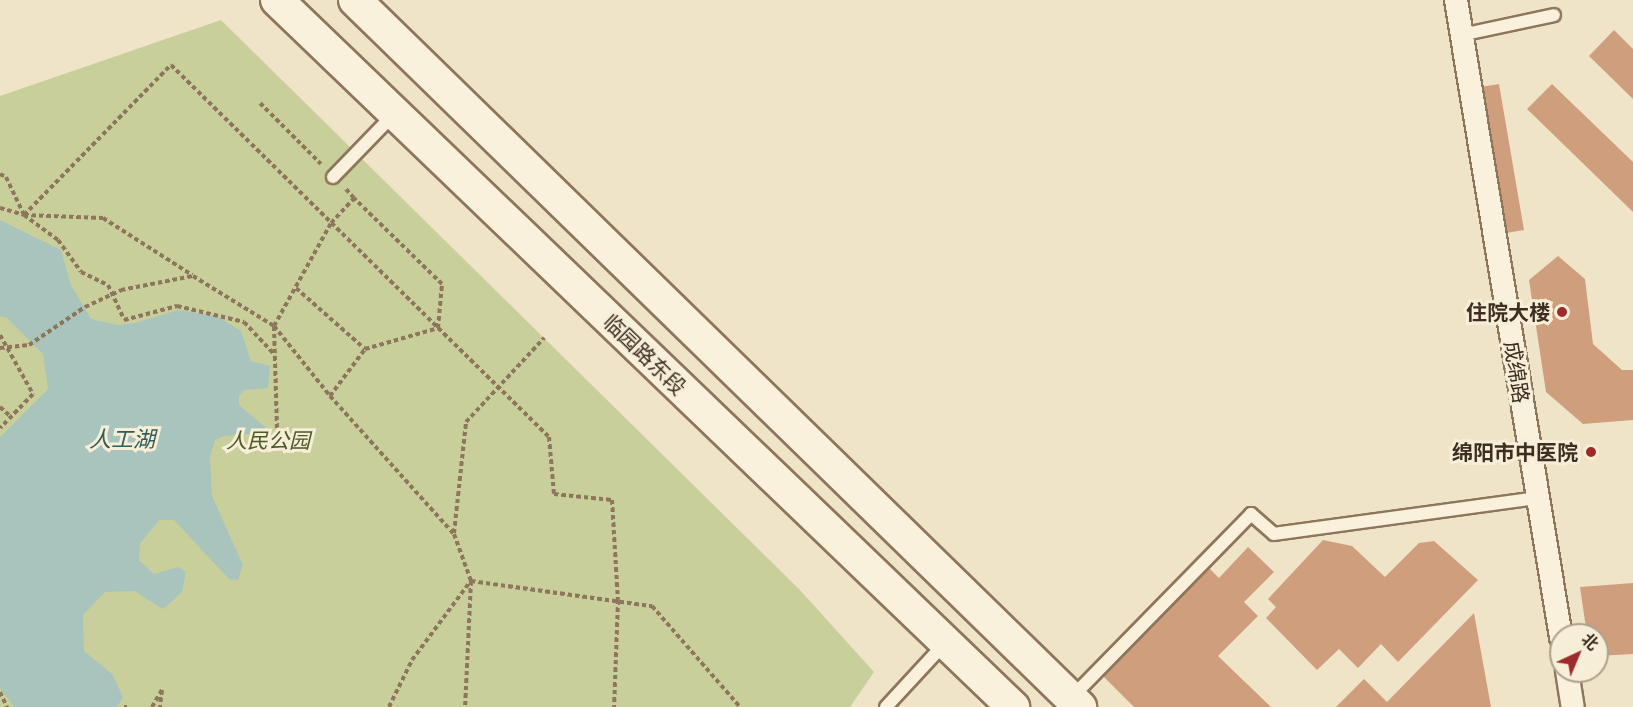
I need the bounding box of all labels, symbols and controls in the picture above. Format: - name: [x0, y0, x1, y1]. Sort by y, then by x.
- place label: 住院大楼: [1466, 299, 1550, 325]
- marker: 住院大楼: [1555, 305, 1569, 319]
- street label: 临园路东段: [598, 308, 692, 400]
- street label: 成绵路: [1500, 339, 1534, 405]
- water label: 人工湖: [89, 426, 155, 452]
- park label: 人民公园: [226, 427, 310, 453]
- place label: 绵阳市中医院: [1452, 439, 1578, 465]
- marker: 绵阳市中医院: [1582, 443, 1600, 461]
- north arrow: [1549, 623, 1609, 683]
- text: 北: [1577, 629, 1603, 654]

